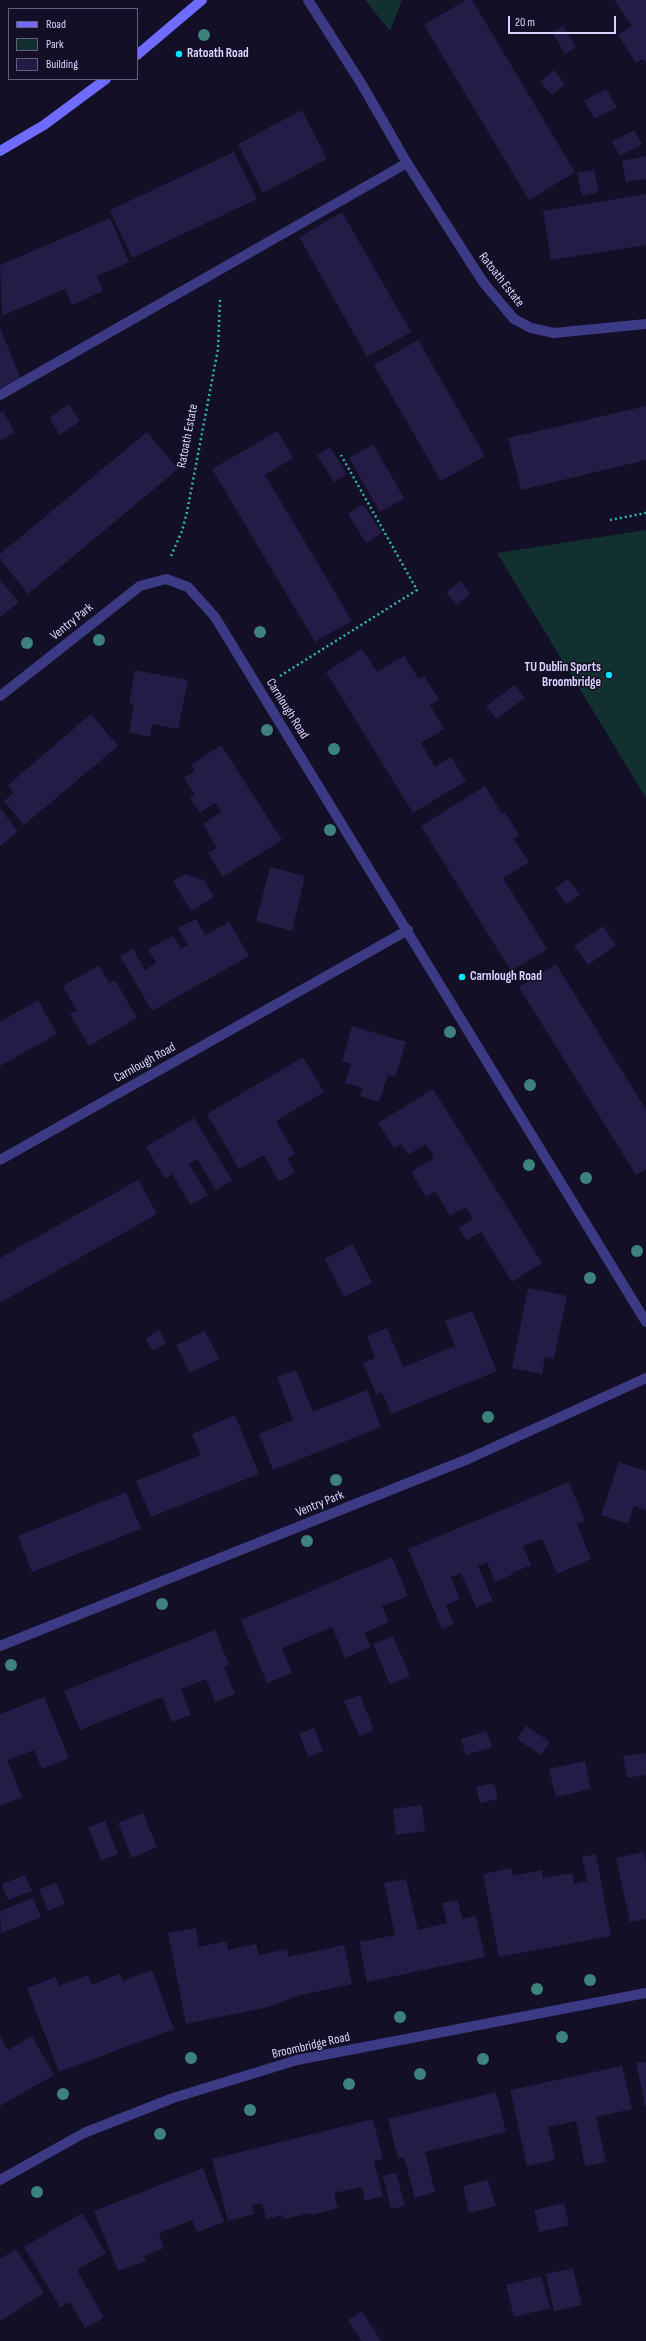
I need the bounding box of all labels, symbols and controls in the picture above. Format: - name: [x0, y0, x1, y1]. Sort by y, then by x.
- legend: [8, 8, 138, 80]
- scale bar: [510, 8, 618, 34]
- text: 20 m: [515, 15, 535, 30]
- text: Road: [46, 17, 66, 32]
- text: Park: [46, 37, 64, 52]
- place label: Ratoath Road: [187, 46, 249, 62]
- marker: Ratoath Road: [174, 49, 184, 59]
- text: Building: [46, 57, 78, 72]
- street label: Ratoath Estate: [475, 250, 527, 310]
- street label: Ratoath Estate: [174, 403, 202, 469]
- street label: Ventry Park: [48, 600, 96, 644]
- place label: TU Dublin Sports Broombridge: [525, 660, 601, 691]
- marker: TU Dublin Sports Broombridge: [604, 670, 614, 680]
- street label: Carnlough Road: [262, 676, 312, 742]
- place label: Carnlough Road: [470, 969, 542, 985]
- marker: Carnlough Road: [457, 972, 467, 982]
- street label: Carnlough Road: [111, 1040, 179, 1086]
- street label: Ventry Park: [294, 1487, 346, 1521]
- street label: Broombridge Road: [271, 2029, 351, 2063]

